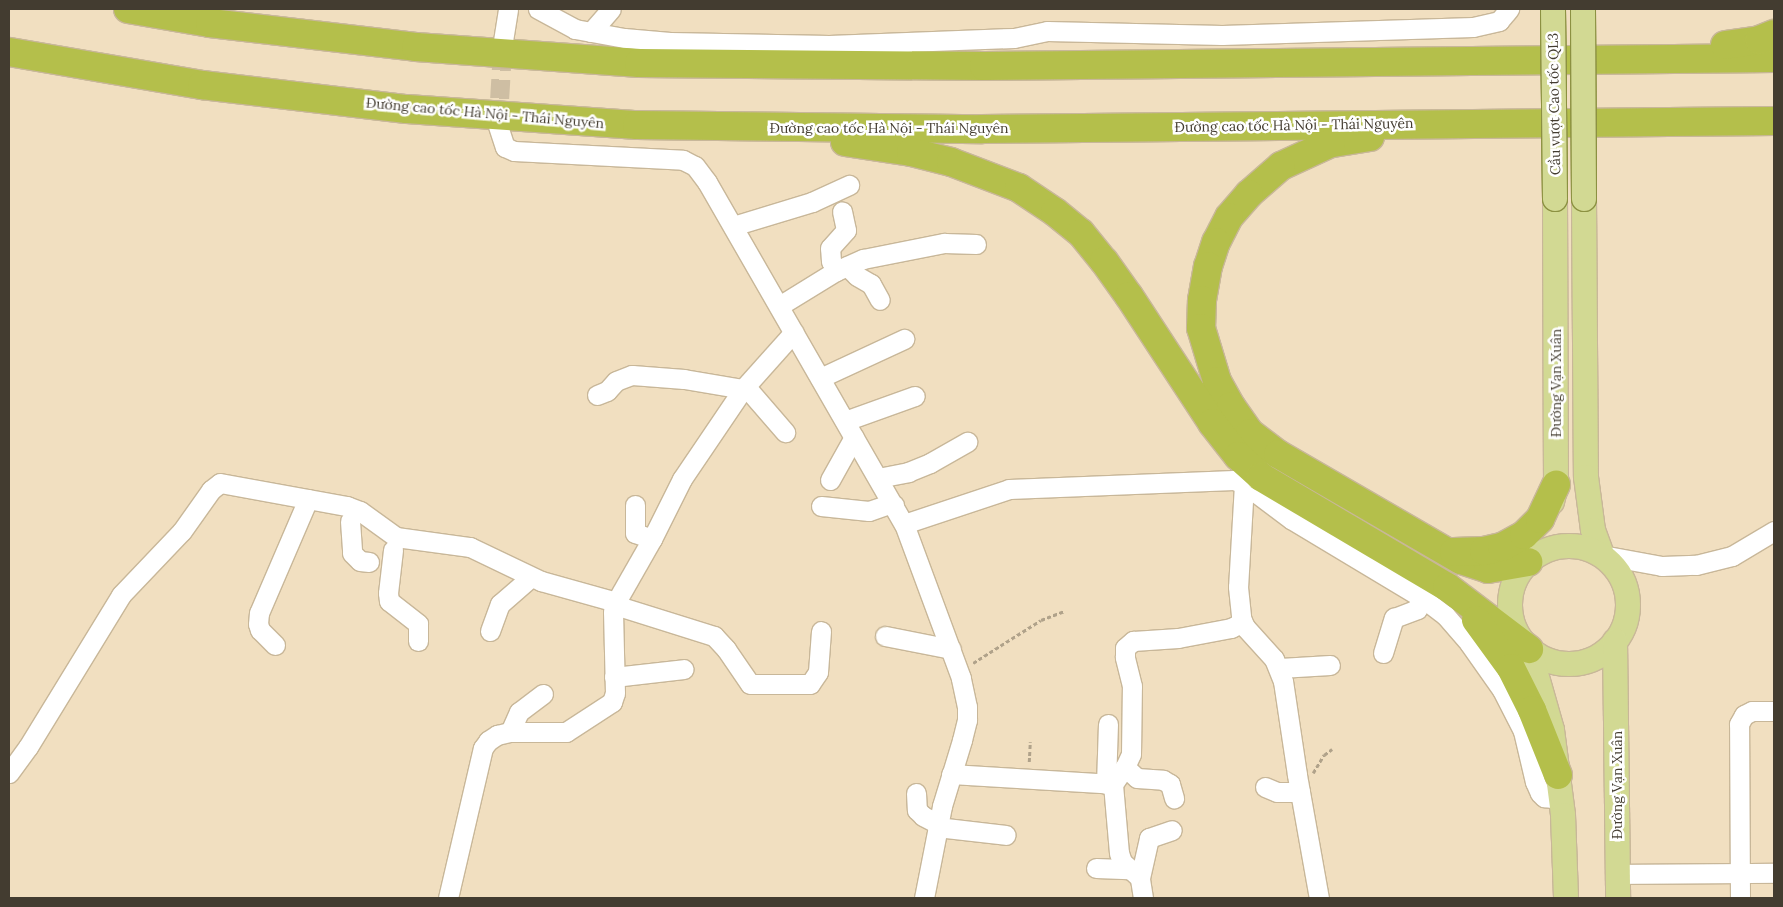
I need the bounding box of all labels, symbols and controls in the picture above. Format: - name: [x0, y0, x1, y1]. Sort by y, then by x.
- street label: Cầu vượt Cao tốc QL3: [1544, 33, 1564, 175]
- street label: Đường cao tốc Hà Nội - Thái Nguyên: [365, 94, 605, 132]
- street label: Đường cao tốc Hà Nội - Thái Nguyên: [1174, 115, 1414, 135]
- street label: Đường cao tốc Hà Nội - Thái Nguyên: [769, 120, 1009, 136]
- street label: Đường Vạn Xuân: [1548, 329, 1564, 437]
- street label: Đường Vạn Xuân: [1609, 731, 1625, 839]

